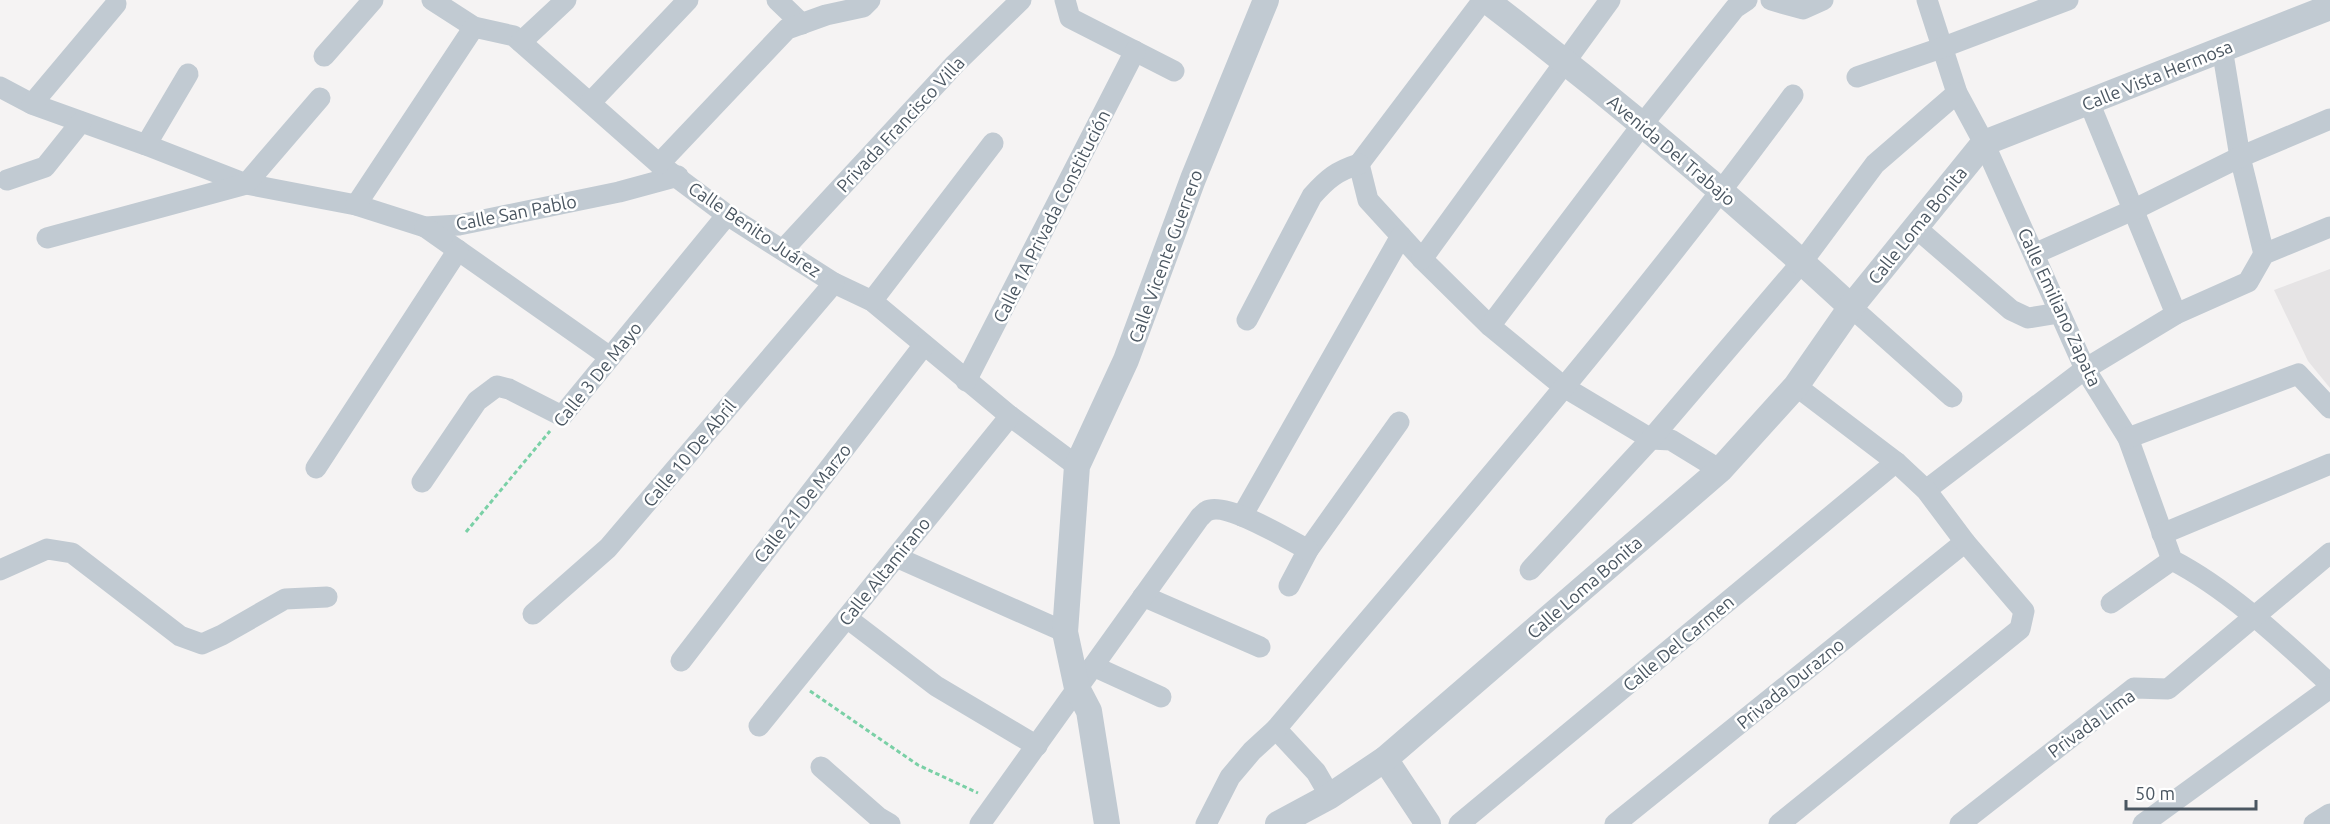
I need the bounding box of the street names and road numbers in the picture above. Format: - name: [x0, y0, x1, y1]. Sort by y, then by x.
- street label: Calle Vista Hermosa: [2079, 36, 2235, 114]
- street label: Privada Francisco Villa: [832, 52, 968, 196]
- street label: Avenida Del Trabajo: [1604, 91, 1740, 209]
- street label: Calle 1A Privada Constitución: [989, 106, 1113, 326]
- street label: Calle Loma Bonita: [1864, 162, 1970, 288]
- street label: Calle Vicente Guerrero: [1124, 167, 1206, 345]
- street label: Calle Benito Juárez: [685, 177, 825, 281]
- street label: Calle San Pablo: [454, 190, 578, 234]
- street label: Calle Emiliano Zapata: [2014, 225, 2106, 389]
- street label: Calle 3 De Mayo: [549, 318, 645, 430]
- street label: Calle 10 De Abril: [639, 395, 740, 510]
- street label: Calle 21 De Marzo: [749, 440, 855, 566]
- street label: Calle Altamirano: [834, 513, 934, 629]
- street label: Calle Loma Bonita: [1523, 532, 1645, 642]
- street label: Calle Del Carmen: [1619, 591, 1737, 695]
- street label: Privada Durazno: [1732, 634, 1848, 732]
- street label: Privada Lima: [2044, 685, 2138, 761]

